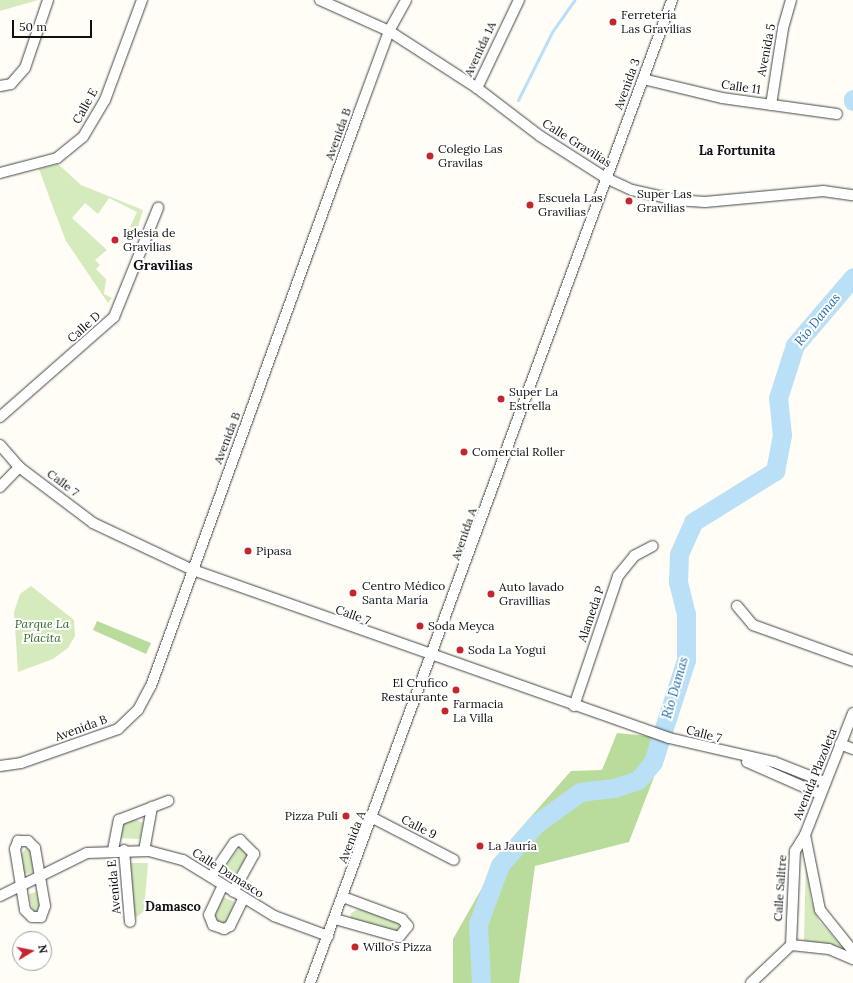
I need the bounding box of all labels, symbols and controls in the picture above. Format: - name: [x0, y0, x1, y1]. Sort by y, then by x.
- place label: Ferretería Las Gravilias: [621, 8, 691, 36]
- scale bar: [14, 12, 94, 38]
- marker: Ferretería Las Gravilias: [608, 17, 618, 27]
- text: 50 m: [19, 19, 47, 34]
- street label: Avenida 1A: [461, 19, 499, 79]
- street label: Avenida 5: [754, 22, 778, 78]
- street label: Avenida 3: [611, 56, 643, 112]
- street label: Calle 11: [720, 77, 762, 97]
- street label: Calle E: [69, 86, 101, 126]
- street label: Avenida B: [322, 106, 354, 162]
- street label: Calle Gravilias: [540, 116, 614, 170]
- place label: Colegio Las Gravilas: [438, 142, 503, 170]
- district label: La Fortunita: [699, 143, 775, 159]
- marker: Colegio Las Gravilas: [425, 151, 435, 161]
- place label: Super Las Gravilias: [637, 187, 692, 215]
- place label: Escuela Las Gravilias: [538, 191, 603, 219]
- marker: Super Las Gravilias: [624, 196, 634, 206]
- marker: Escuela Las Gravilias: [525, 200, 535, 210]
- place label: Iglesia de Gravilias: [123, 226, 175, 254]
- marker: Iglesia de Gravilias: [110, 235, 120, 245]
- district label: Gravilias: [133, 257, 193, 273]
- water label: Río Damas: [792, 290, 844, 350]
- street label: Calle D: [64, 308, 104, 346]
- place label: Super La Estrella: [509, 385, 558, 413]
- marker: Super La Estrella: [496, 394, 506, 404]
- street label: Avenida B: [211, 410, 243, 466]
- place label: Comercial Roller: [472, 445, 565, 459]
- marker: Comercial Roller: [459, 447, 469, 457]
- street label: Calle 7: [44, 466, 82, 500]
- street label: Avenida A: [448, 506, 480, 562]
- place label: Pipasa: [256, 544, 292, 558]
- marker: Pipasa: [243, 546, 253, 556]
- place label: Centro Médico Santa María: [362, 579, 445, 607]
- place label: Auto lavado Gravillias: [499, 580, 564, 608]
- street label: Alameda P: [575, 584, 607, 644]
- marker: Centro Médico Santa María: [347, 587, 359, 599]
- marker: Auto lavado Gravillias: [486, 589, 496, 599]
- street label: Calle 7: [333, 602, 373, 628]
- park label: Parque La Placita: [15, 617, 69, 645]
- place label: Soda Meyca: [428, 619, 494, 633]
- marker: Soda Meyca: [415, 621, 425, 631]
- place label: Soda La Yogui: [468, 643, 546, 657]
- marker: Soda La Yogui: [455, 645, 465, 655]
- water label: Río Damas: [660, 655, 692, 721]
- place label: El Crufico Restaurante: [381, 676, 448, 704]
- marker: El Crufico Restaurante: [451, 685, 461, 695]
- place label: Farmacia La Villa: [453, 697, 503, 725]
- marker: Farmacia La Villa: [440, 706, 450, 716]
- street label: Avenida B: [53, 712, 109, 744]
- street label: Calle 7: [685, 722, 723, 746]
- street label: Avenida Plazoleta: [790, 726, 840, 822]
- place label: Pizza Puli: [285, 809, 338, 823]
- street label: Avenida A: [336, 809, 368, 865]
- marker: Pizza Puli: [341, 811, 351, 821]
- street label: Calle 9: [399, 812, 439, 842]
- place label: La Jauría: [488, 839, 537, 853]
- marker: La Jauría: [475, 841, 485, 851]
- street label: Calle Damasco: [190, 845, 266, 901]
- street label: Calle Salitre: [770, 854, 790, 922]
- street label: Avenida E: [104, 859, 124, 915]
- district label: Damasco: [145, 899, 201, 915]
- north arrow: [12, 931, 52, 971]
- place label: Willo's Pizza: [363, 940, 432, 954]
- marker: Willo's Pizza: [350, 942, 360, 952]
- text: N: [35, 944, 50, 954]

